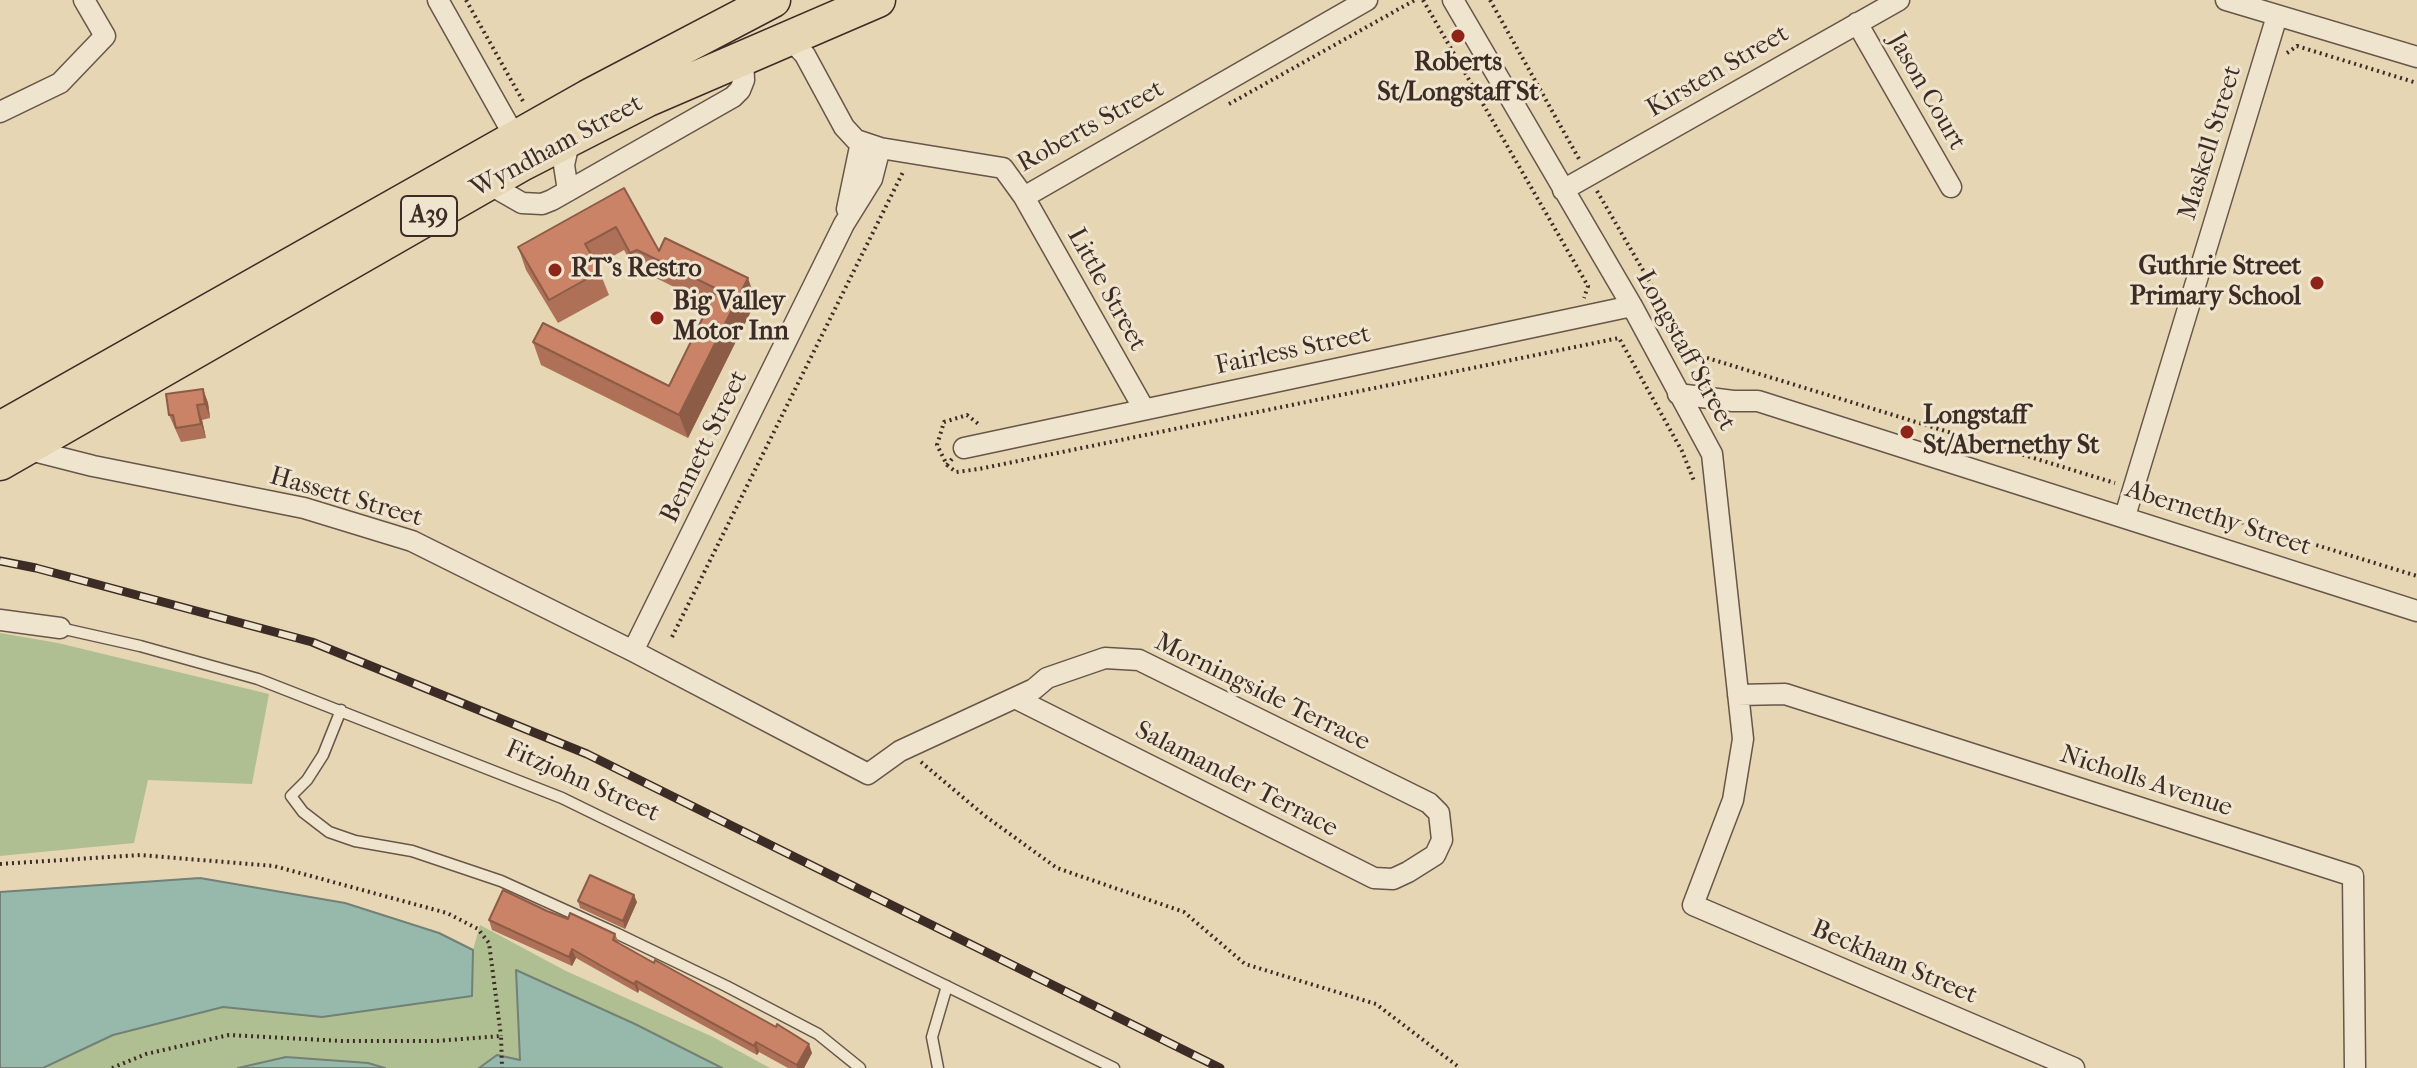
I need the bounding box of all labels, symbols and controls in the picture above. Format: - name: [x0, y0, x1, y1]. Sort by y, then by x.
- street label: Kirsten Street: [1641, 19, 1795, 125]
- marker: Roberts St/Longstaff St: [1449, 27, 1467, 45]
- street label: Jason Court: [1880, 28, 1972, 156]
- place label: Roberts St/Longstaff St: [1377, 48, 1539, 110]
- street label: Maskell Street: [2173, 62, 2249, 224]
- street label: Roberts Street: [1012, 74, 1170, 180]
- street label: Wyndham Street: [466, 89, 648, 205]
- road number: A39: [401, 196, 457, 236]
- street label: Little Street: [1059, 223, 1153, 357]
- place label: Guthrie Street Primary School: [2130, 252, 2301, 314]
- place label: RT's Restro: [571, 254, 702, 286]
- marker: RT's Restro: [546, 261, 564, 279]
- street label: Longstaff Street: [1628, 266, 1742, 436]
- marker: Guthrie Street Primary School: [2308, 274, 2326, 292]
- place label: Big Valley Motor Inn: [673, 287, 789, 348]
- marker: Big Valley Motor Inn: [648, 309, 666, 327]
- street label: Fairless Street: [1213, 319, 1373, 383]
- street label: Bennett Street: [655, 366, 755, 528]
- place label: Longstaff St/Abernethy St: [1923, 401, 2099, 462]
- marker: Longstaff St/Abernethy St: [1898, 423, 1916, 441]
- street label: Hassett Street: [266, 461, 426, 535]
- street label: Abernethy Street: [2121, 474, 2315, 564]
- street label: Morningside Terrace: [1149, 627, 1375, 759]
- street label: Salamander Terrace: [1129, 715, 1343, 845]
- street label: Fitzjohn Street: [500, 734, 664, 830]
- street label: Nicholls Avenue: [2056, 739, 2236, 825]
- street label: Beckham Street: [1806, 914, 1982, 1012]

